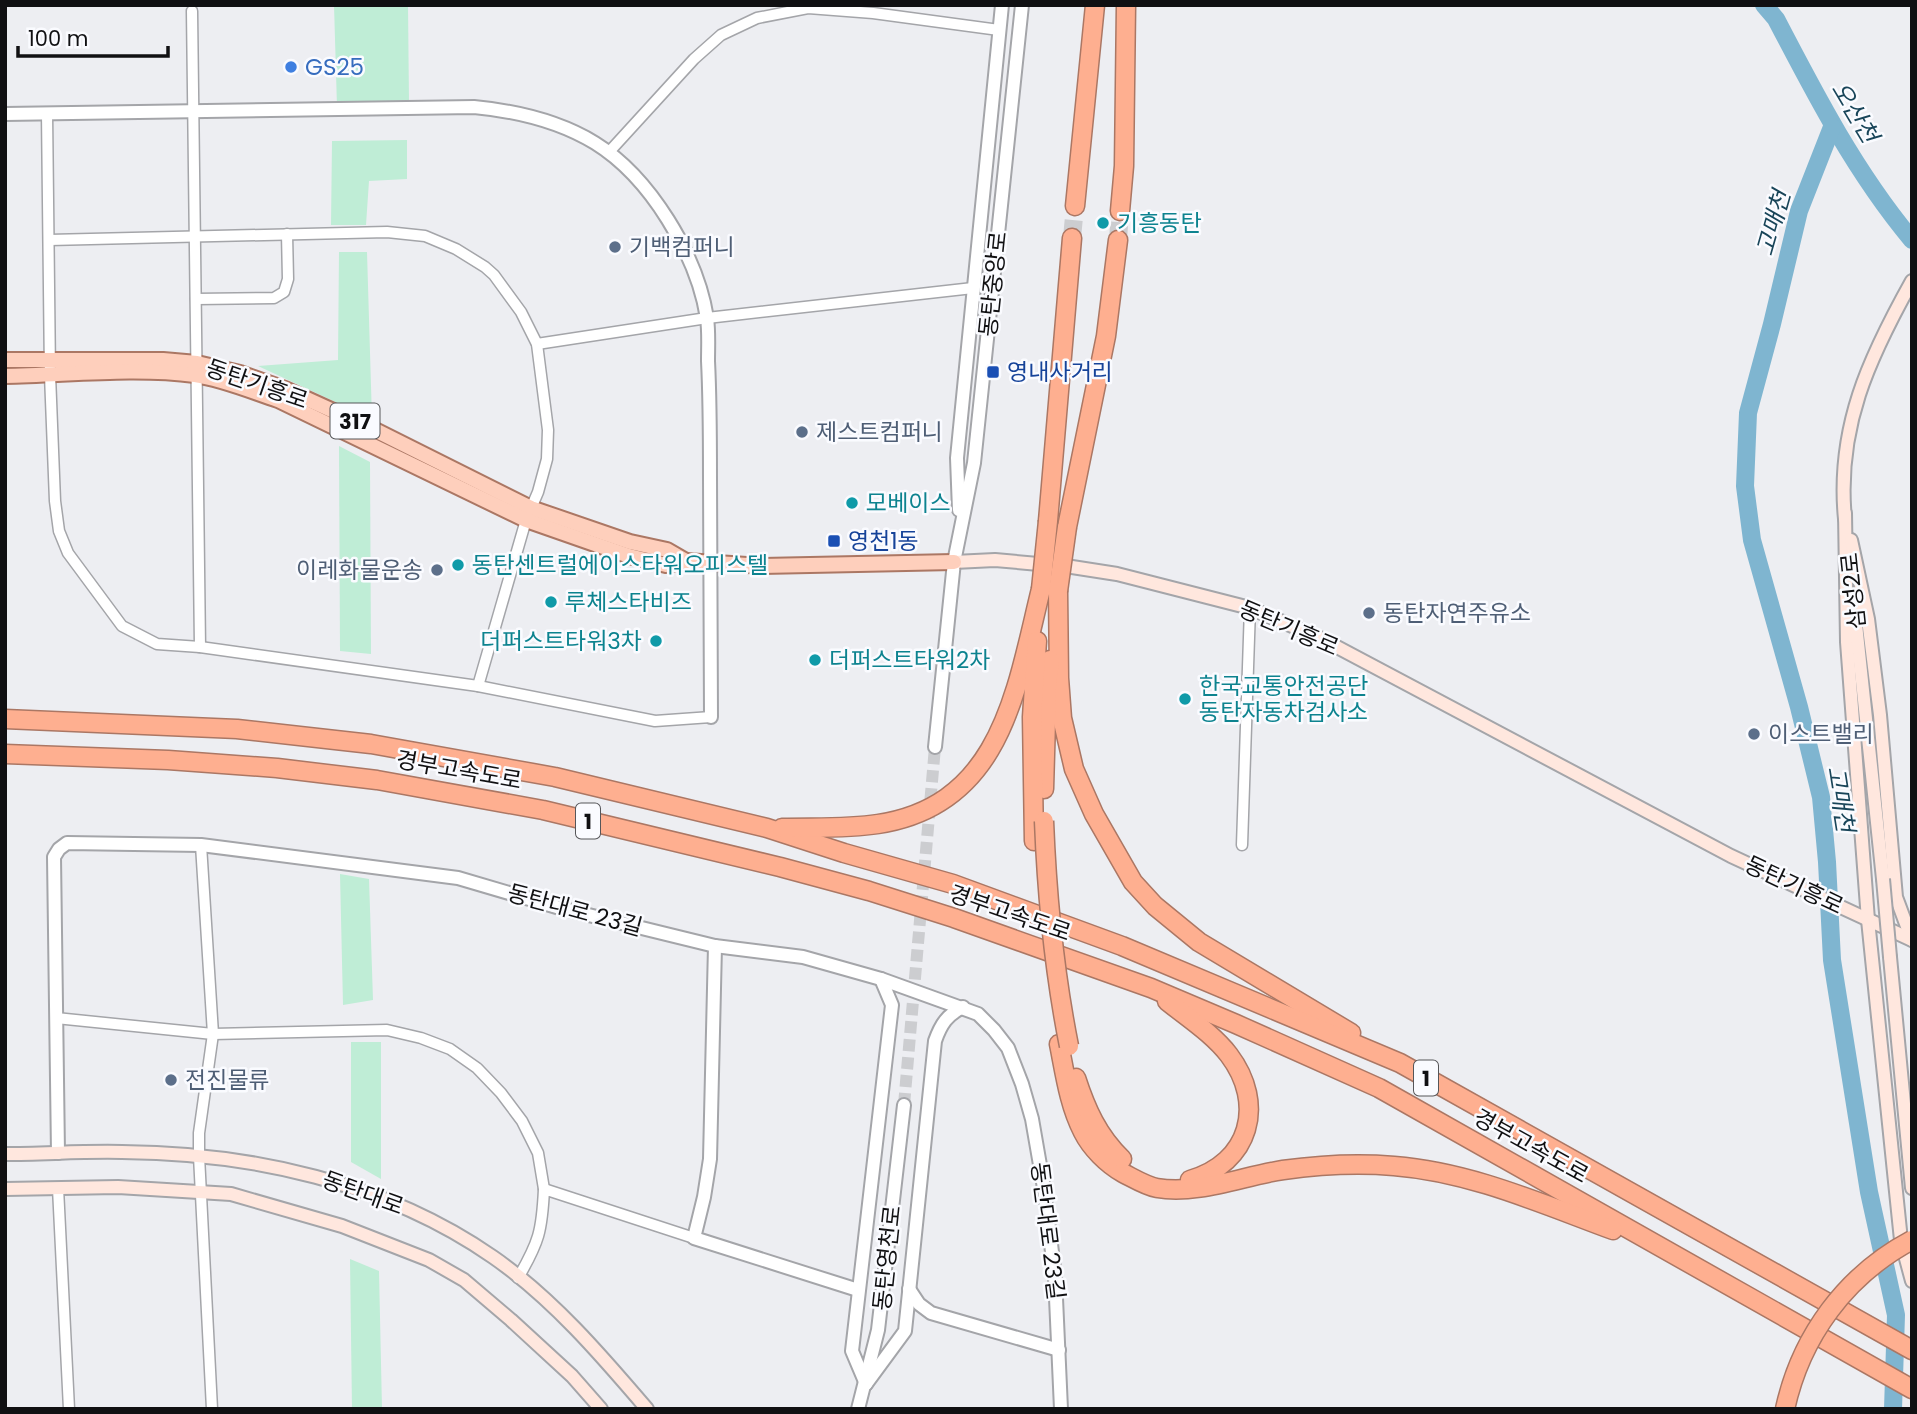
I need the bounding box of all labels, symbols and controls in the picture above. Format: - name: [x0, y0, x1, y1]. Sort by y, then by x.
- scale bar: [18, 14, 168, 58]
- text: 100 m: [28, 24, 88, 53]
- place label: GS25: [305, 51, 364, 83]
- marker: GS25: [283, 59, 299, 75]
- water label: 오산천: [1824, 75, 1888, 151]
- water label: 고매천: [1748, 184, 1799, 259]
- place label: 기흥동탄: [1117, 207, 1202, 239]
- marker: 기흥동탄: [1095, 215, 1111, 231]
- street label: 동탄중앙로: [972, 230, 1014, 338]
- place label: 기백컴퍼니: [629, 231, 735, 263]
- marker: 기백컴퍼니: [607, 239, 623, 255]
- street label: 동탄기흥로: [202, 352, 312, 416]
- place label: 영내사거리: [1007, 356, 1113, 388]
- marker: 영내사거리: [985, 364, 1001, 380]
- road number: 317: [330, 404, 380, 438]
- place label: 제스트컴퍼니: [816, 416, 943, 448]
- marker: 제스트컴퍼니: [794, 424, 810, 440]
- place label: 모베이스: [866, 487, 951, 519]
- marker: 모베이스: [844, 495, 860, 511]
- place label: 영천1동: [848, 525, 919, 557]
- marker: 영천1동: [826, 533, 842, 549]
- place label: 동탄센트럴에이스타워오피스텔: [472, 549, 768, 581]
- street label: 삼성2로: [1833, 551, 1873, 631]
- place label: 이레화물운송: [296, 554, 423, 586]
- marker: 동탄센트럴에이스타워오피스텔: [450, 557, 466, 573]
- marker: 이레화물운송: [429, 562, 445, 578]
- place label: 루체스타비즈: [565, 586, 692, 618]
- street label: 동탄기흥로: [1234, 593, 1344, 663]
- marker: 루체스타비즈: [543, 594, 559, 610]
- place label: 동탄자연주유소: [1383, 597, 1531, 629]
- marker: 동탄자연주유소: [1361, 605, 1377, 621]
- place label: 더퍼스트타워3차: [480, 625, 642, 657]
- marker: 더퍼스트타워3차: [648, 633, 664, 649]
- place label: 더퍼스트타워2차: [829, 644, 990, 676]
- marker: 더퍼스트타워2차: [807, 652, 823, 668]
- place label: 한국교통안전공단 동탄자동차검사소: [1199, 670, 1368, 728]
- marker: 한국교통안전공단 동탄자동차검사소: [1177, 691, 1193, 707]
- place label: 이스트밸리: [1768, 718, 1874, 750]
- marker: 이스트밸리: [1746, 726, 1762, 742]
- street label: 경부고속도로: [394, 743, 524, 797]
- water label: 고매천: [1820, 764, 1863, 837]
- road number: 1: [576, 804, 600, 838]
- street label: 동탄기흥로: [1739, 848, 1849, 922]
- street label: 동탄대로 23길: [504, 877, 646, 943]
- street label: 경부고속도로: [945, 877, 1075, 949]
- road number: 1: [1414, 1060, 1438, 1096]
- place label: 전진물류: [185, 1064, 270, 1096]
- marker: 전진물류: [163, 1072, 179, 1088]
- street label: 경부고속도로: [1468, 1101, 1594, 1191]
- street label: 동탄대로 23길: [1024, 1160, 1072, 1302]
- street label: 동탄대로: [318, 1163, 408, 1223]
- street label: 동탄영천로: [866, 1204, 908, 1312]

